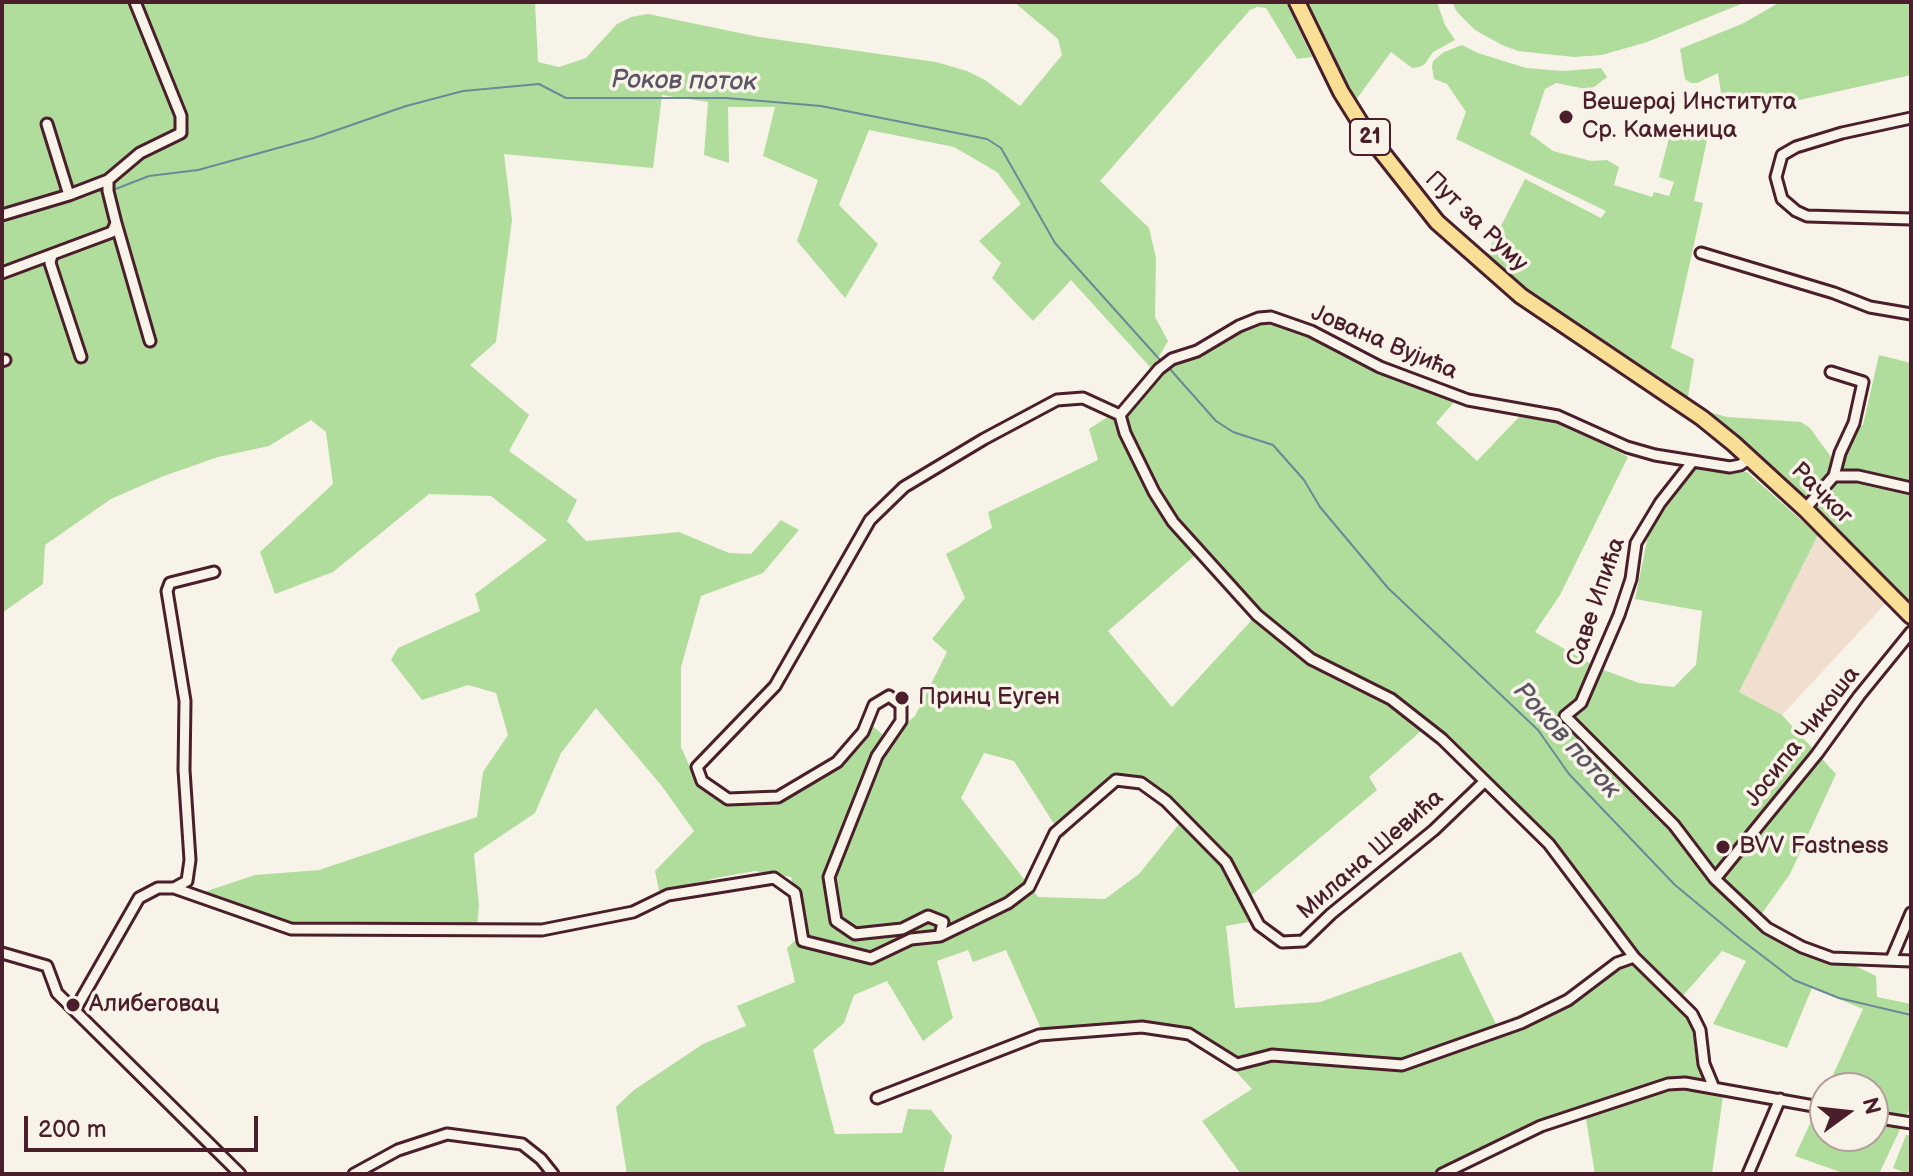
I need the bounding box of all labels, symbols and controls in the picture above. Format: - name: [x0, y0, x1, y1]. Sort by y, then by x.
- water label: Роков поток: [611, 65, 757, 99]
- place label: Вешерај Института Ср. Каменица: [1582, 89, 1797, 145]
- marker: Вешерај Института Ср. Каменица: [1557, 108, 1575, 126]
- road number: 21: [1350, 119, 1390, 155]
- street label: Пут за Руму: [1419, 166, 1533, 278]
- street label: Јована Вујића: [1306, 299, 1462, 387]
- street label: Рачког: [1784, 457, 1858, 531]
- street label: Саве Ипића: [1562, 534, 1632, 670]
- street label: Јосипа Чикоша: [1739, 661, 1867, 813]
- water label: Роков поток: [1506, 676, 1626, 806]
- place label: Принц Еуген: [918, 684, 1060, 712]
- marker: Принц Еуген: [893, 689, 911, 707]
- street label: Милана Шевића: [1292, 784, 1450, 926]
- place label: BVV Fastness: [1739, 833, 1889, 861]
- marker: BVV Fastness: [1714, 838, 1732, 856]
- place label: Алибеговац: [89, 991, 219, 1019]
- marker: Алибеговац: [64, 996, 82, 1014]
- north arrow: [1809, 1072, 1889, 1152]
- text: N: [1856, 1095, 1886, 1118]
- scale bar: [28, 1100, 262, 1150]
- text: 200 m: [38, 1115, 107, 1144]

